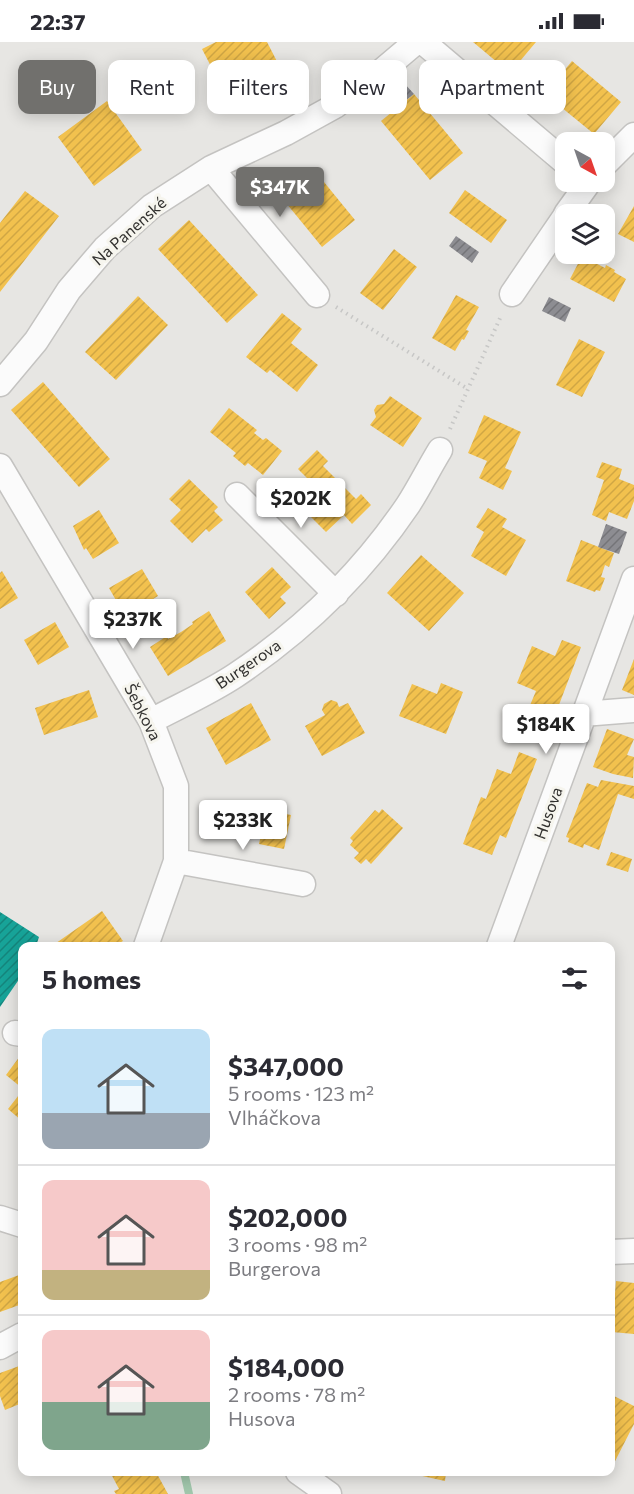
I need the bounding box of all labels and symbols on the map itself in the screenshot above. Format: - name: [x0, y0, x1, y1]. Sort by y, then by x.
- north arrow: [555, 132, 615, 192]
- pin: $347K: [238, 167, 322, 218]
- street label: Na Panenské: [88, 193, 169, 269]
- pin: $202K: [259, 478, 343, 529]
- pin: $237K: [91, 599, 175, 650]
- street label: Burgerova: [212, 635, 284, 692]
- street label: Šebkova: [121, 680, 166, 743]
- pin: $184K: [504, 704, 588, 755]
- street label: Husova: [529, 784, 566, 841]
- pin: $233K: [201, 800, 285, 851]

